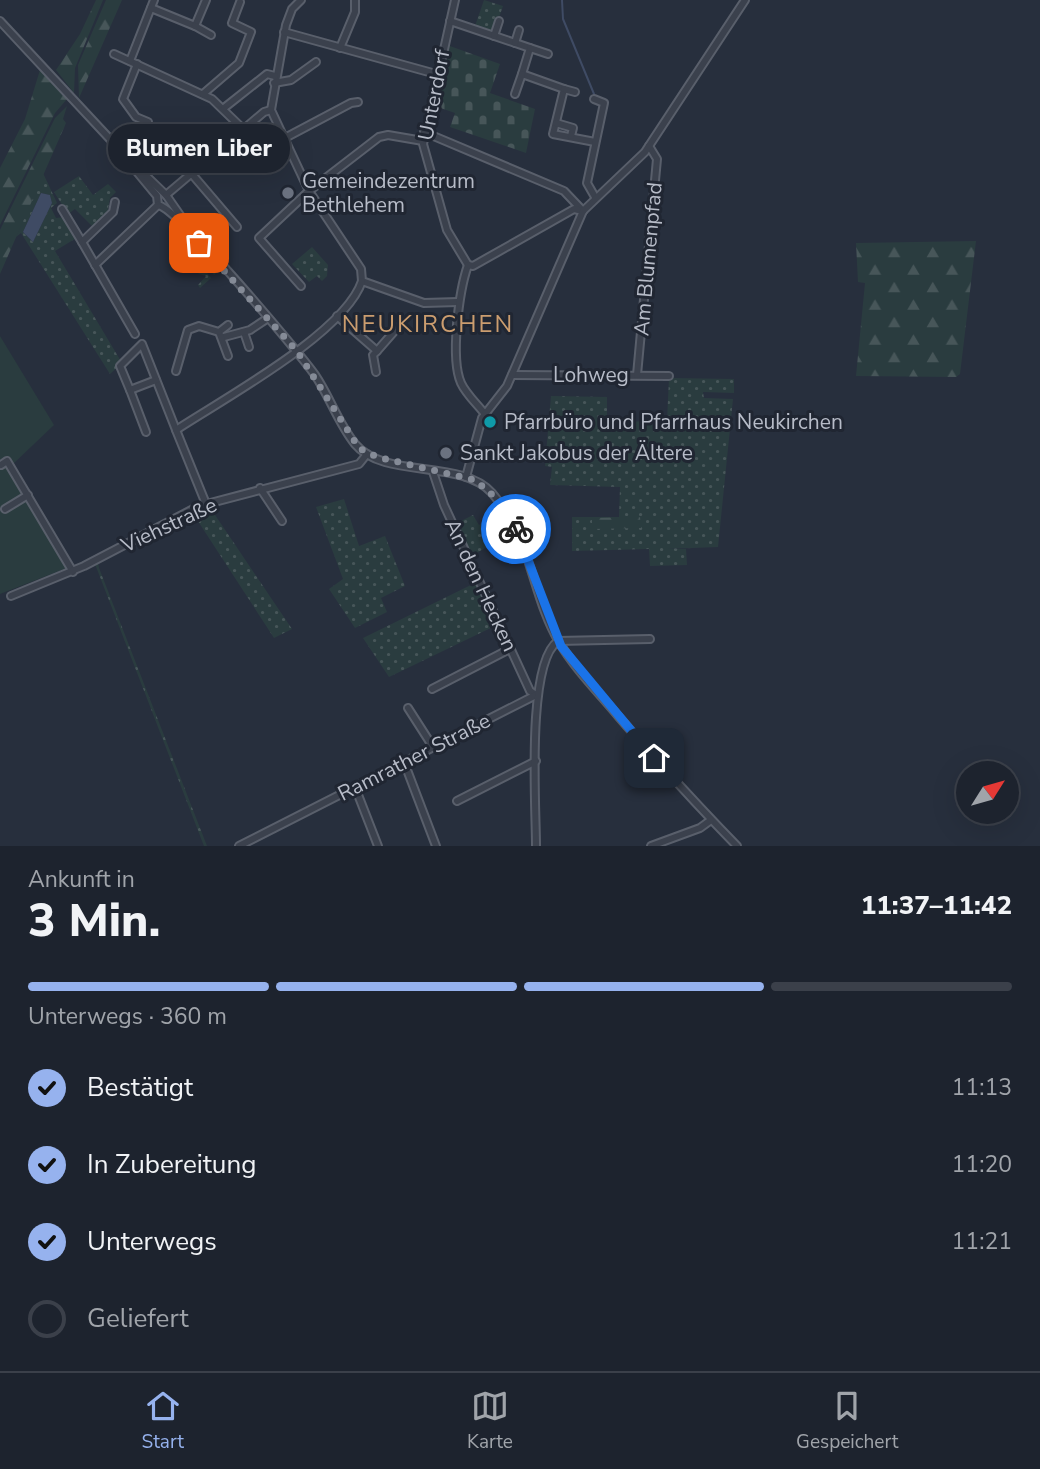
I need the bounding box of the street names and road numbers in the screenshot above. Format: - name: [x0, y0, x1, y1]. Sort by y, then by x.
- street label: Unterdorf: [411, 46, 457, 143]
- street label: Am Blumenpfad: [627, 181, 669, 337]
- street label: Lohweg: [553, 361, 629, 389]
- street label: Viehstraße: [116, 491, 221, 560]
- street label: An den Hecken: [438, 514, 524, 656]
- street label: Ramrather Straße: [333, 706, 495, 808]

